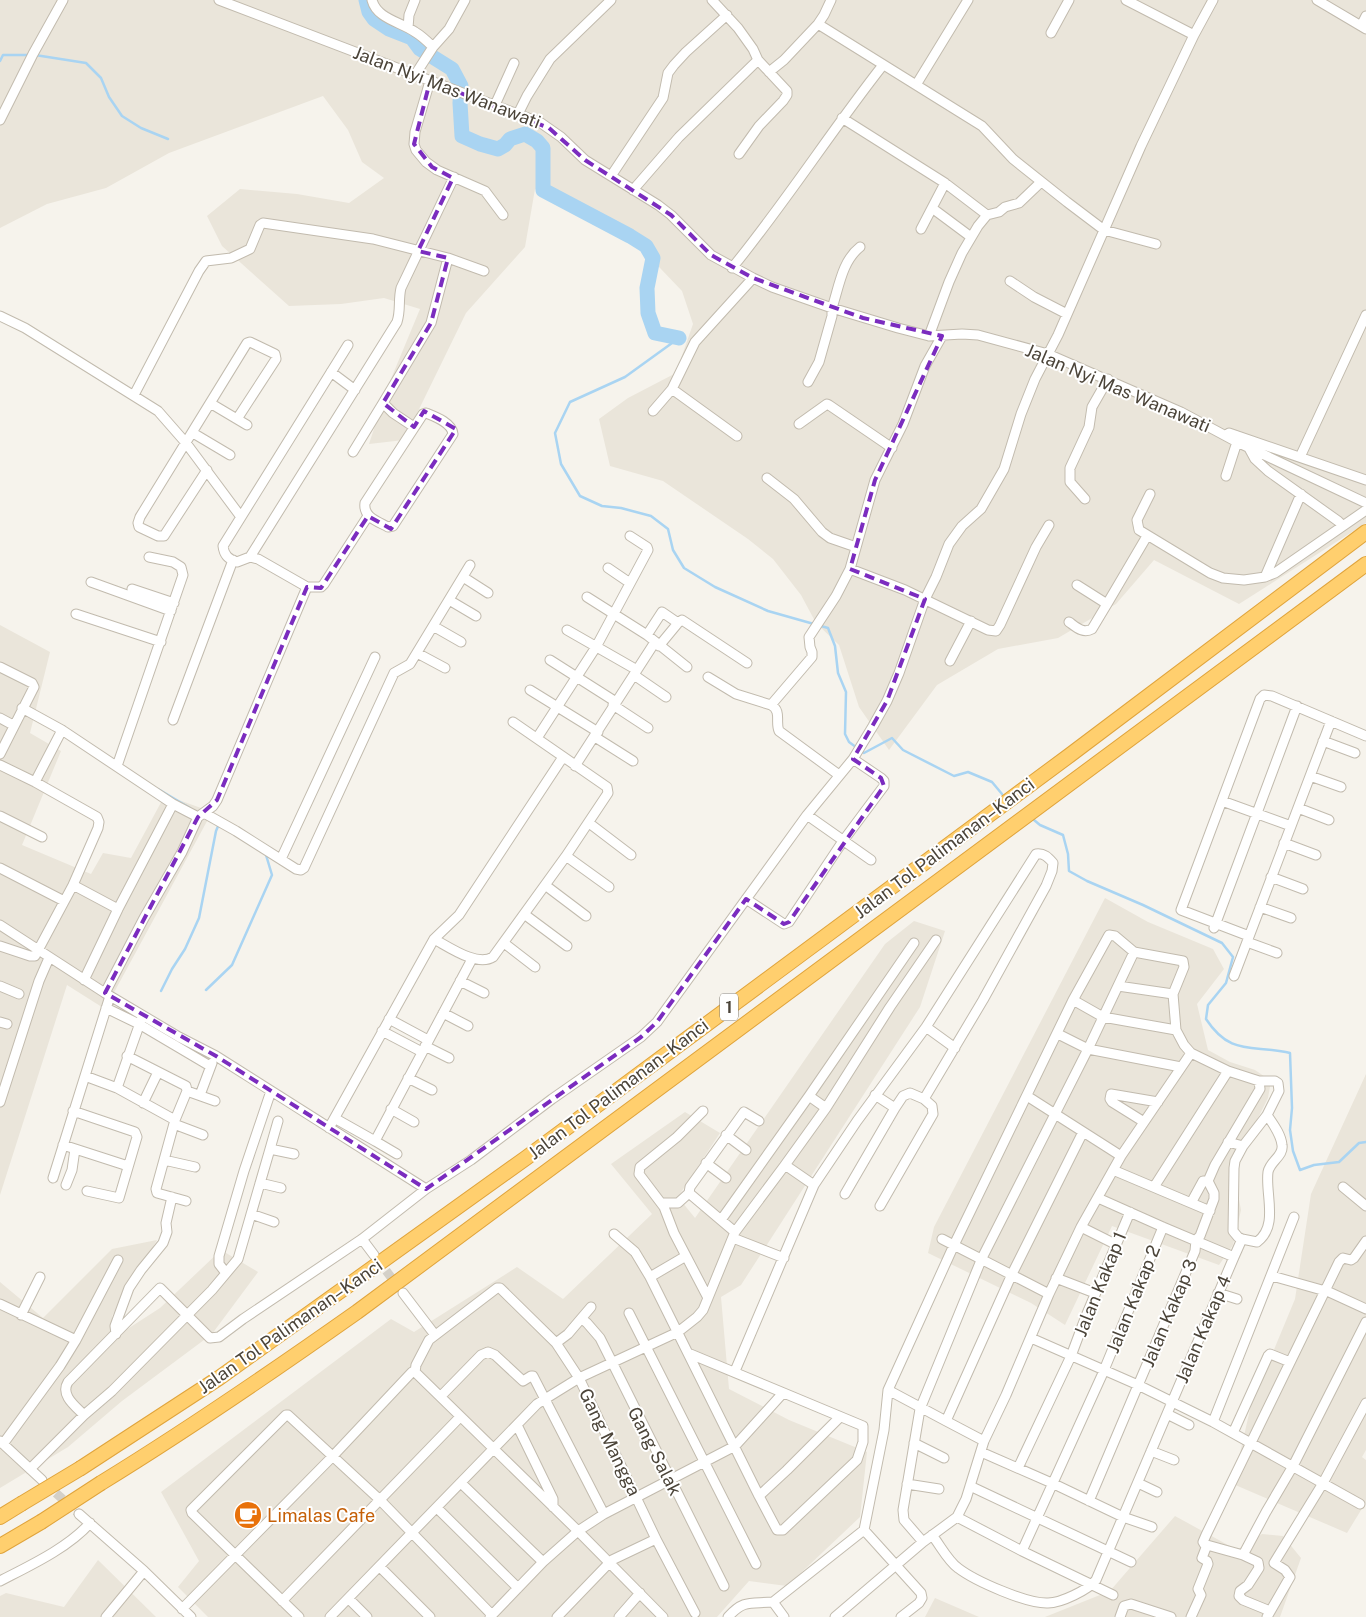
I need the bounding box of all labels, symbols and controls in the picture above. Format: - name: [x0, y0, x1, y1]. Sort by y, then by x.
- street label: Jalan Nyi Mas Wanawati: [350, 42, 544, 132]
- street label: Jalan Nyi Mas Wanawati: [1022, 339, 1214, 437]
- street label: Jalan Tol Palimanan–Kanci: [850, 773, 1038, 923]
- road number: 1: [720, 994, 738, 1020]
- street label: Jalan Tol Palimanan–Kanci: [524, 1014, 712, 1164]
- street label: Jalan Kakap 1: [1069, 1228, 1131, 1340]
- street label: Jalan Kakap 2: [1102, 1242, 1164, 1356]
- street label: Jalan Tol Palimanan–Kanci: [194, 1254, 386, 1398]
- street label: Jalan Kakap 3: [1137, 1256, 1201, 1370]
- street label: Jalan Kakap 4: [1171, 1272, 1235, 1386]
- street label: Gang Mangga: [575, 1385, 645, 1499]
- street label: Gang Salak: [624, 1403, 686, 1499]
- cafe icon: Limalas Cafe: [233, 1500, 263, 1530]
- place label: Limalas Cafe: [267, 1505, 375, 1526]

